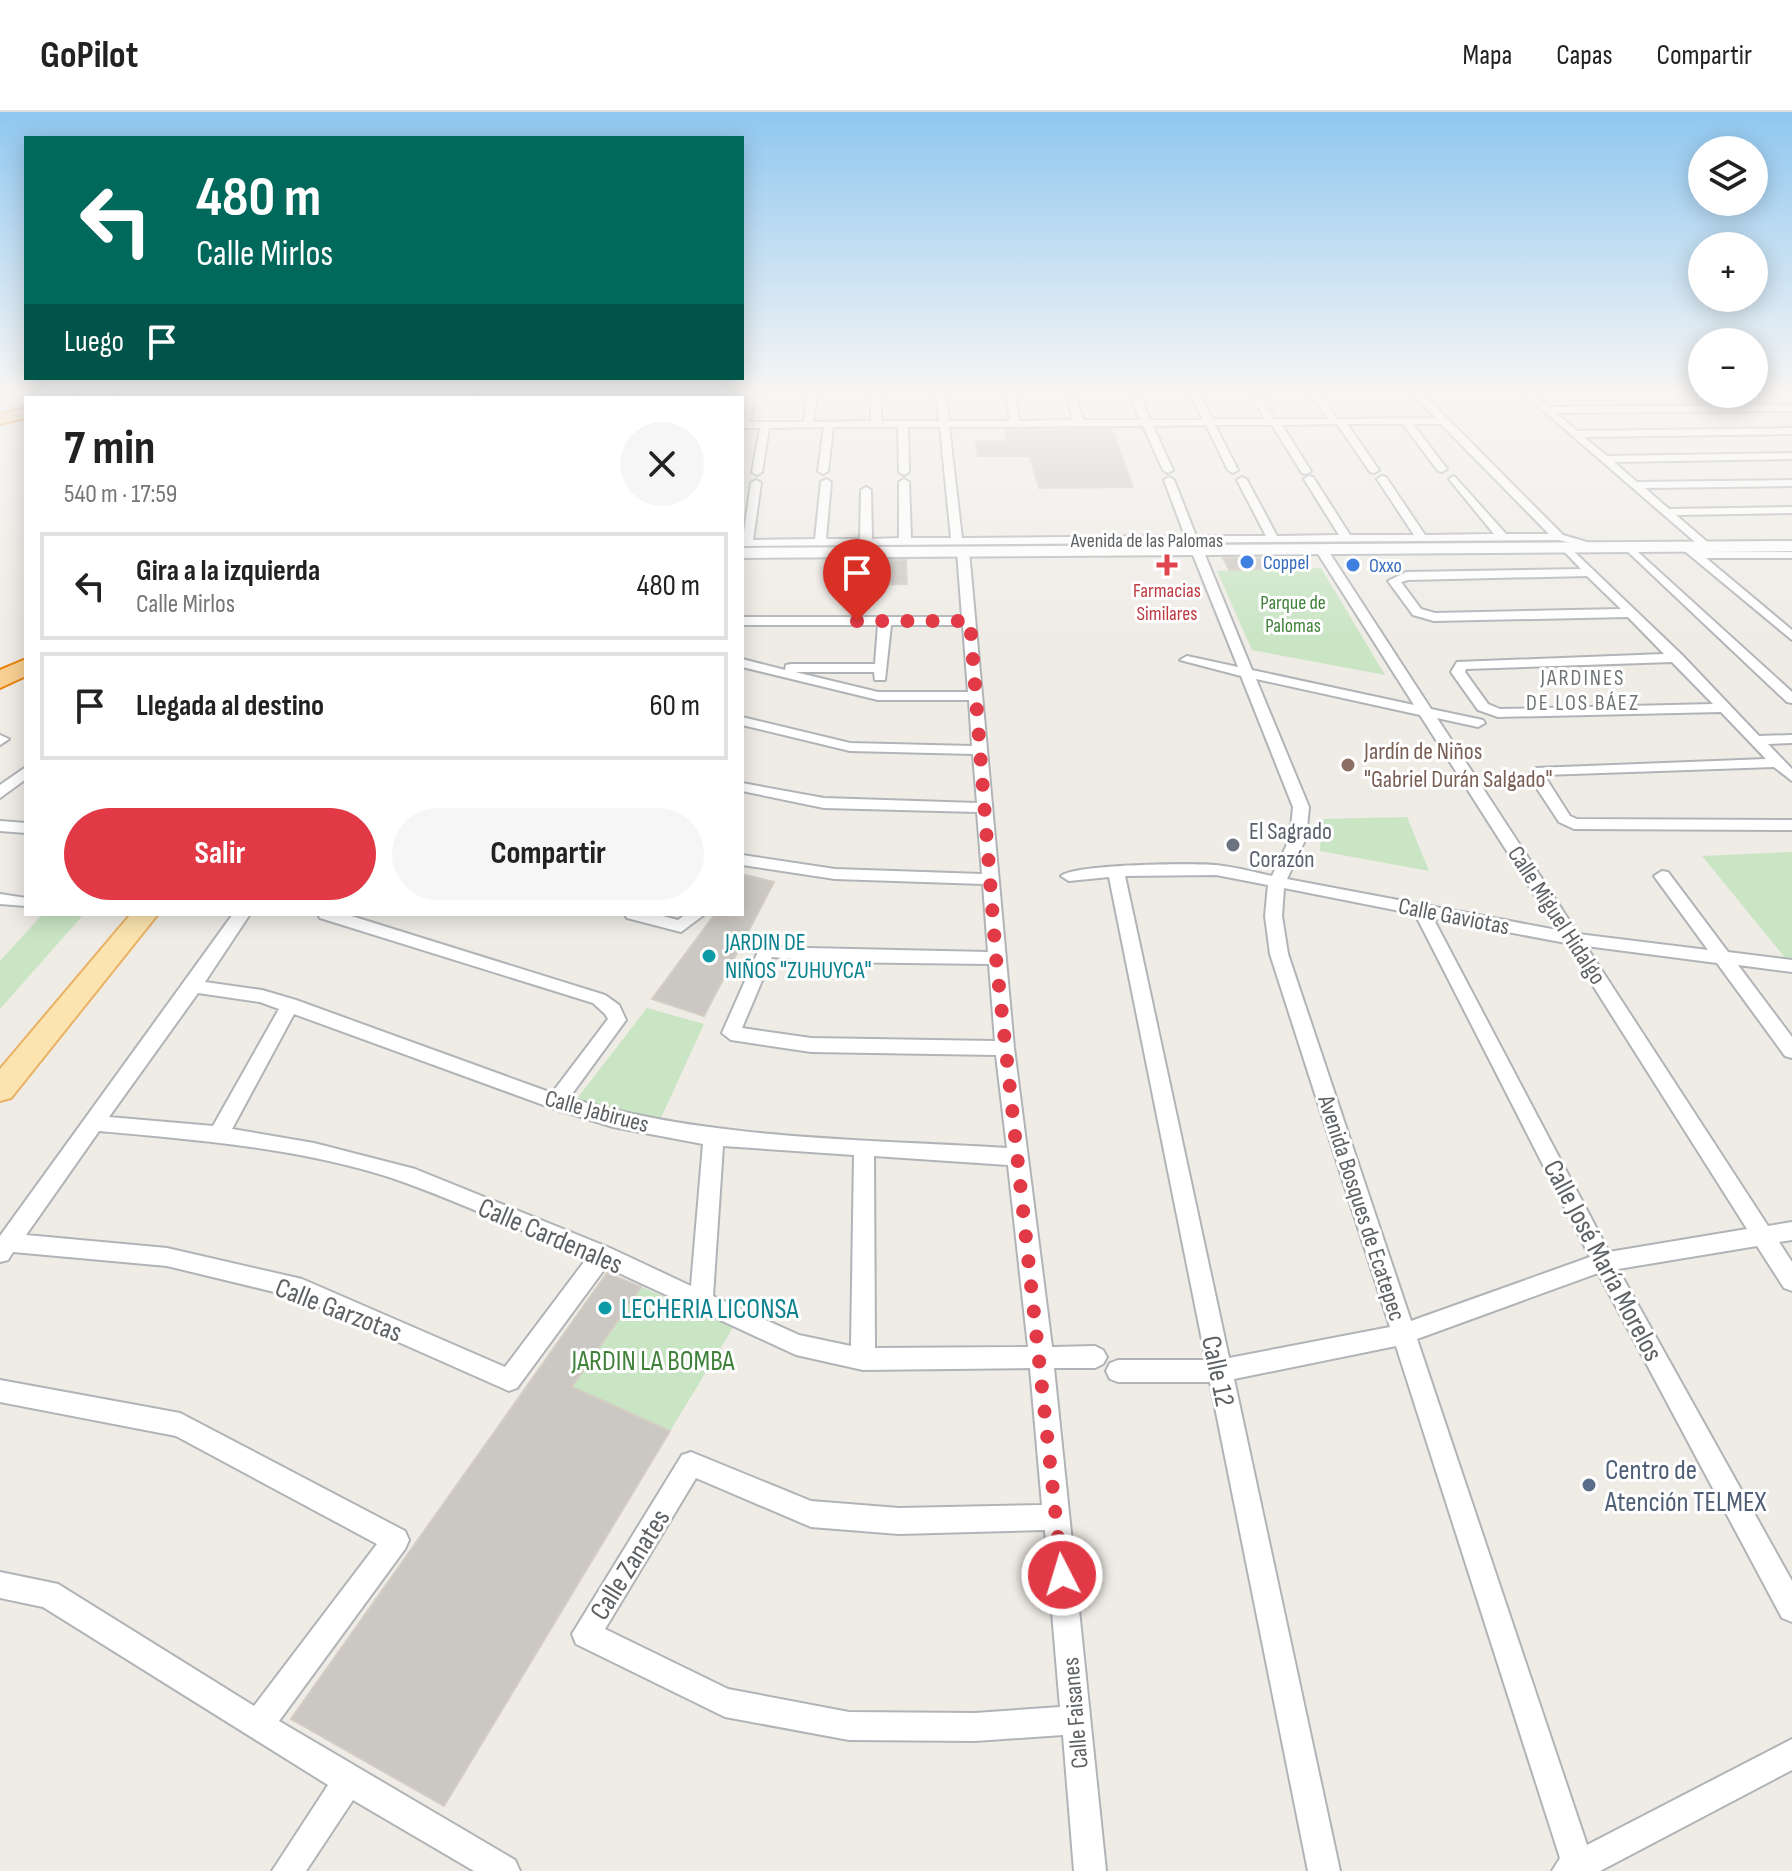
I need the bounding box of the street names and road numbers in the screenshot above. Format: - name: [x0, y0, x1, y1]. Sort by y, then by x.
- street label: Avenida de las Palomas: [1070, 529, 1223, 553]
- street label: Calle Miguel Hidalgo: [1501, 841, 1612, 990]
- street label: Calle Gaviotas: [1396, 892, 1512, 941]
- street label: Calle Jabirues: [542, 1084, 652, 1139]
- street label: Avenida Bosques de Ecatepec: [1311, 1091, 1412, 1325]
- street label: Calle José María Morelos: [1536, 1155, 1670, 1367]
- street label: Calle Cardenales: [473, 1191, 628, 1282]
- street label: Calle Garzotas: [270, 1271, 407, 1350]
- street label: Calle 12: [1194, 1333, 1241, 1410]
- street label: Calle Zanates: [583, 1503, 677, 1626]
- street label: Calle Faisanes: [1056, 1656, 1095, 1770]

